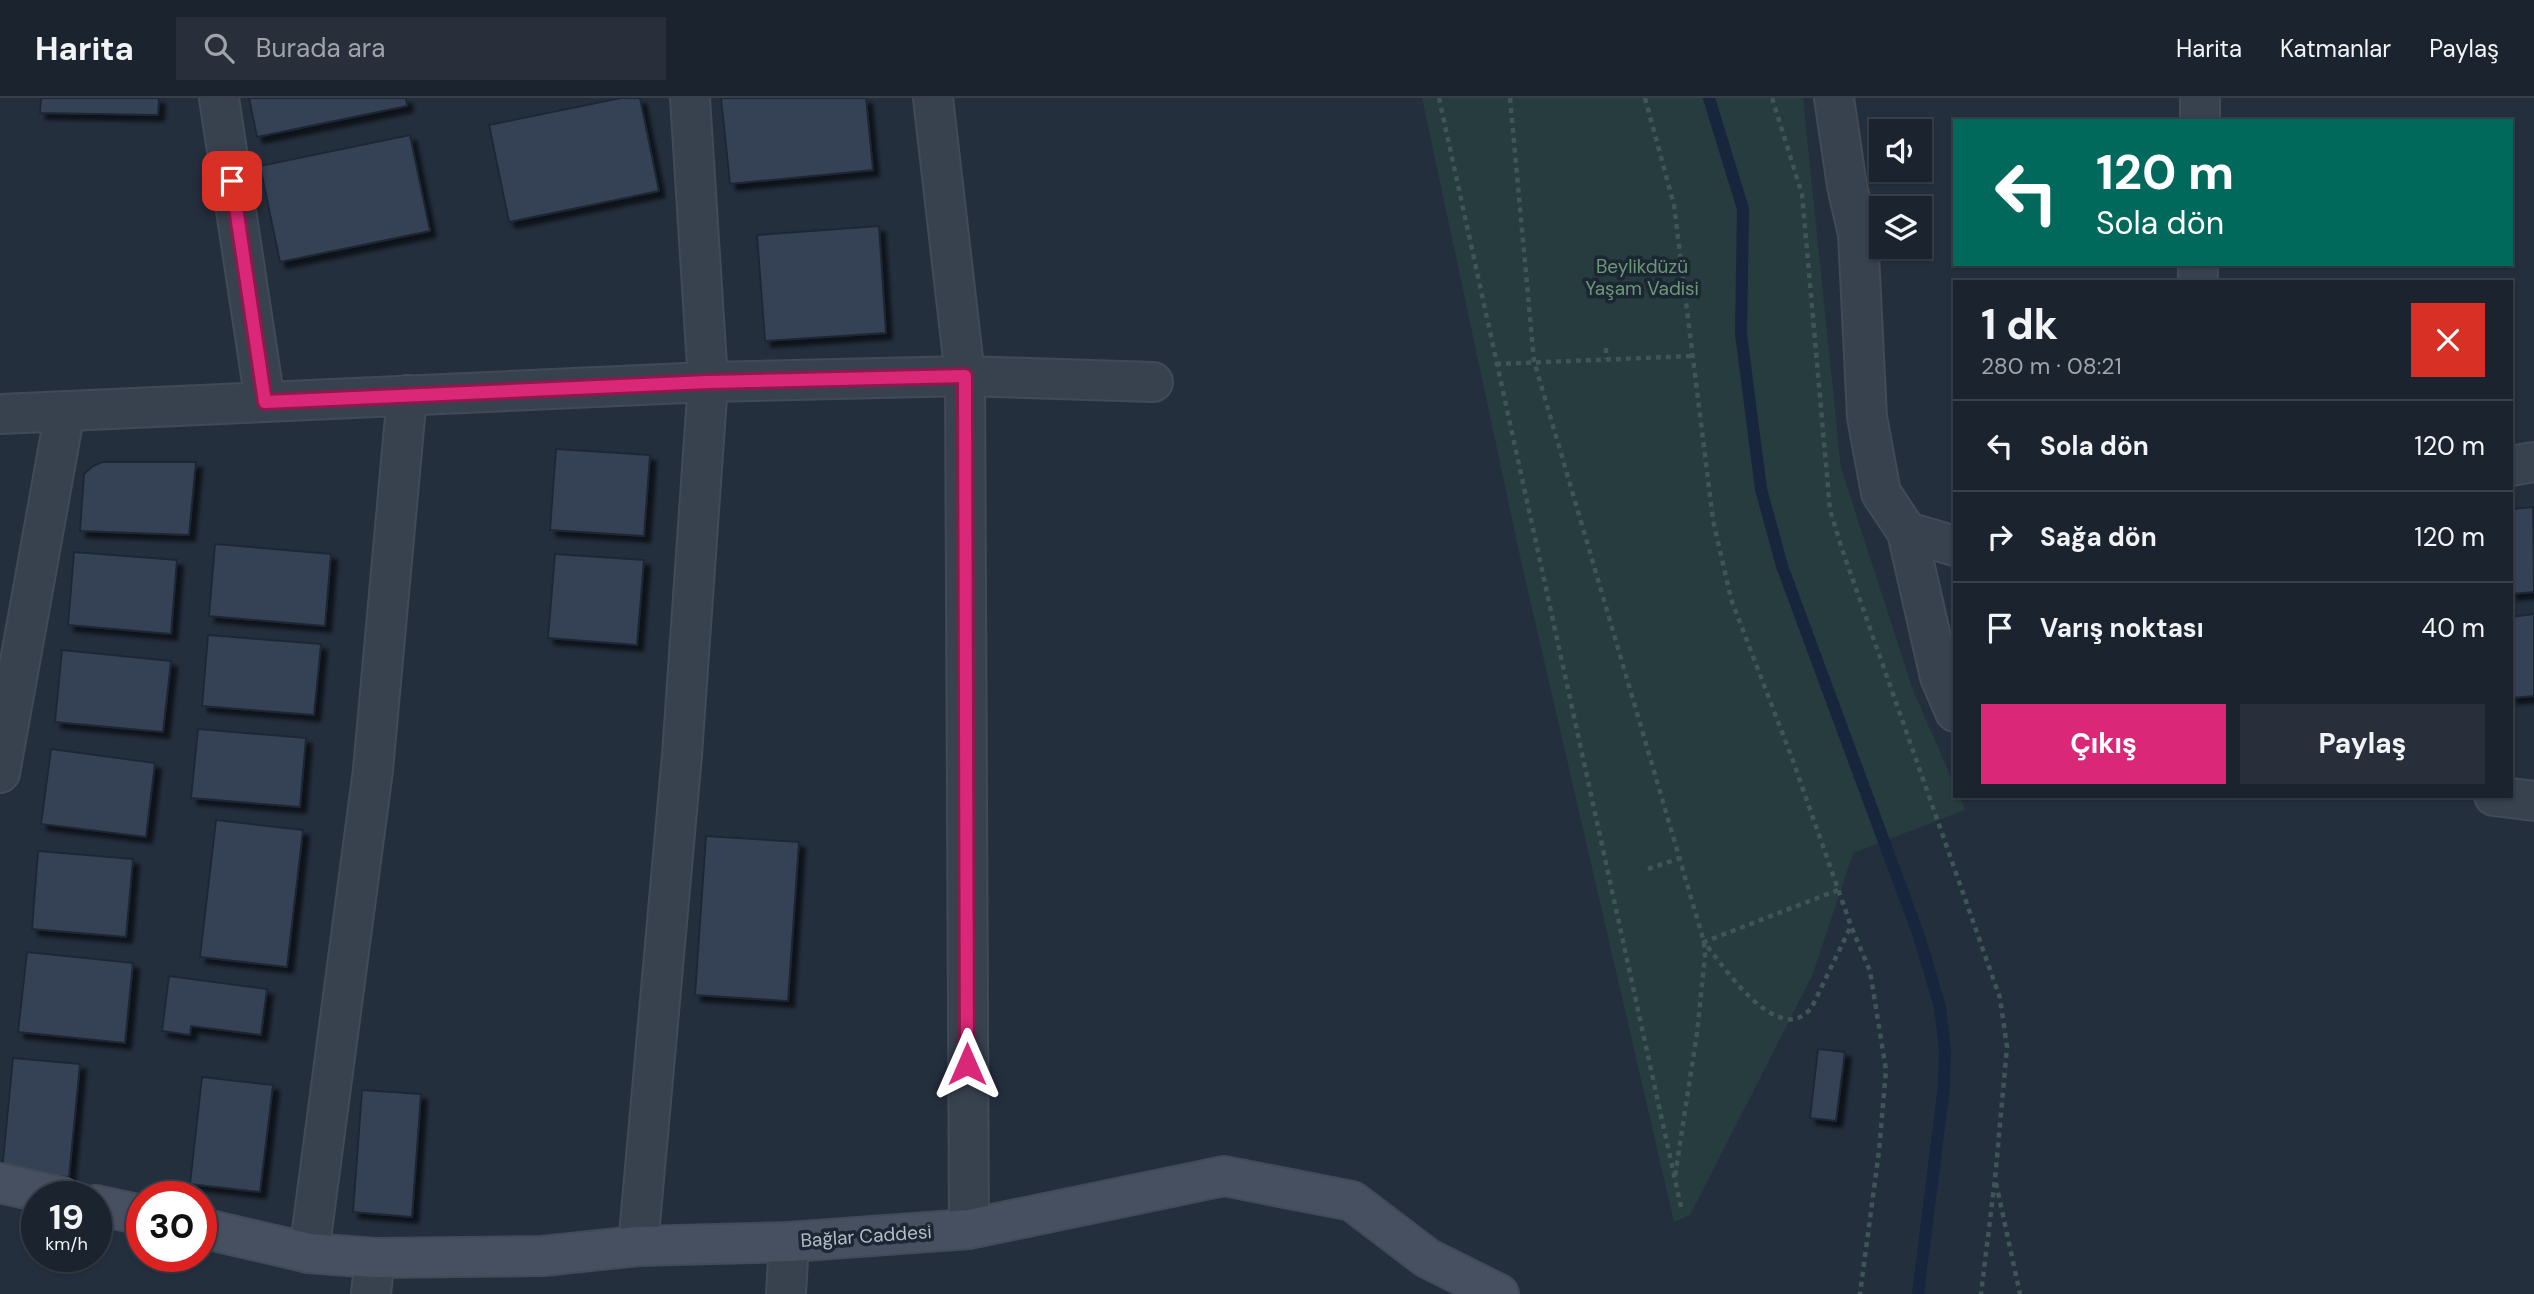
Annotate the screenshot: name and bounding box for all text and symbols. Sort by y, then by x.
search box [176,17,666,80]
text: Harita [35,27,134,70]
icon: search [200,29,238,67]
text: Burada ara [256,31,385,65]
text: Harita [2176,33,2242,64]
text: Katmanlar [2280,33,2391,64]
text: Paylaş [2429,33,2499,64]
map controls [1869,119,1932,259]
button: sound [1869,119,1932,182]
text: 120 m [2096,140,2234,204]
icon: left [1981,147,2072,238]
pin [202,151,262,211]
icon: arrive [213,162,251,200]
button: layers [1869,196,1932,259]
text: Sola dön [2096,202,2224,244]
park label: Beylikdüzü Yaşam Vadisi [1585,254,1699,301]
text: 1 dk [1981,297,2058,352]
button: close [2411,303,2485,377]
text: 280 m · 08:21 [1981,351,2122,381]
icon: left [1981,427,2019,465]
text: Sola dön [2040,429,2149,463]
text: 120 m [2414,429,2485,463]
icon: right [1981,518,2019,556]
text: Sağa dön [2040,520,2157,554]
text: 120 m [2414,520,2485,554]
icon: arrive [1981,609,2019,647]
text: Varış noktası [2040,611,2204,645]
text: 40 m [2421,611,2485,645]
button: Çıkış [1981,704,2226,784]
button: Paylaş [2240,704,2485,784]
position arrow [930,1027,1004,1101]
speed limit sign: 30 [126,1181,217,1272]
text: 19 [49,1194,84,1240]
street label: Bağlar Caddesi [800,1219,932,1253]
text: km/h [45,1232,88,1256]

